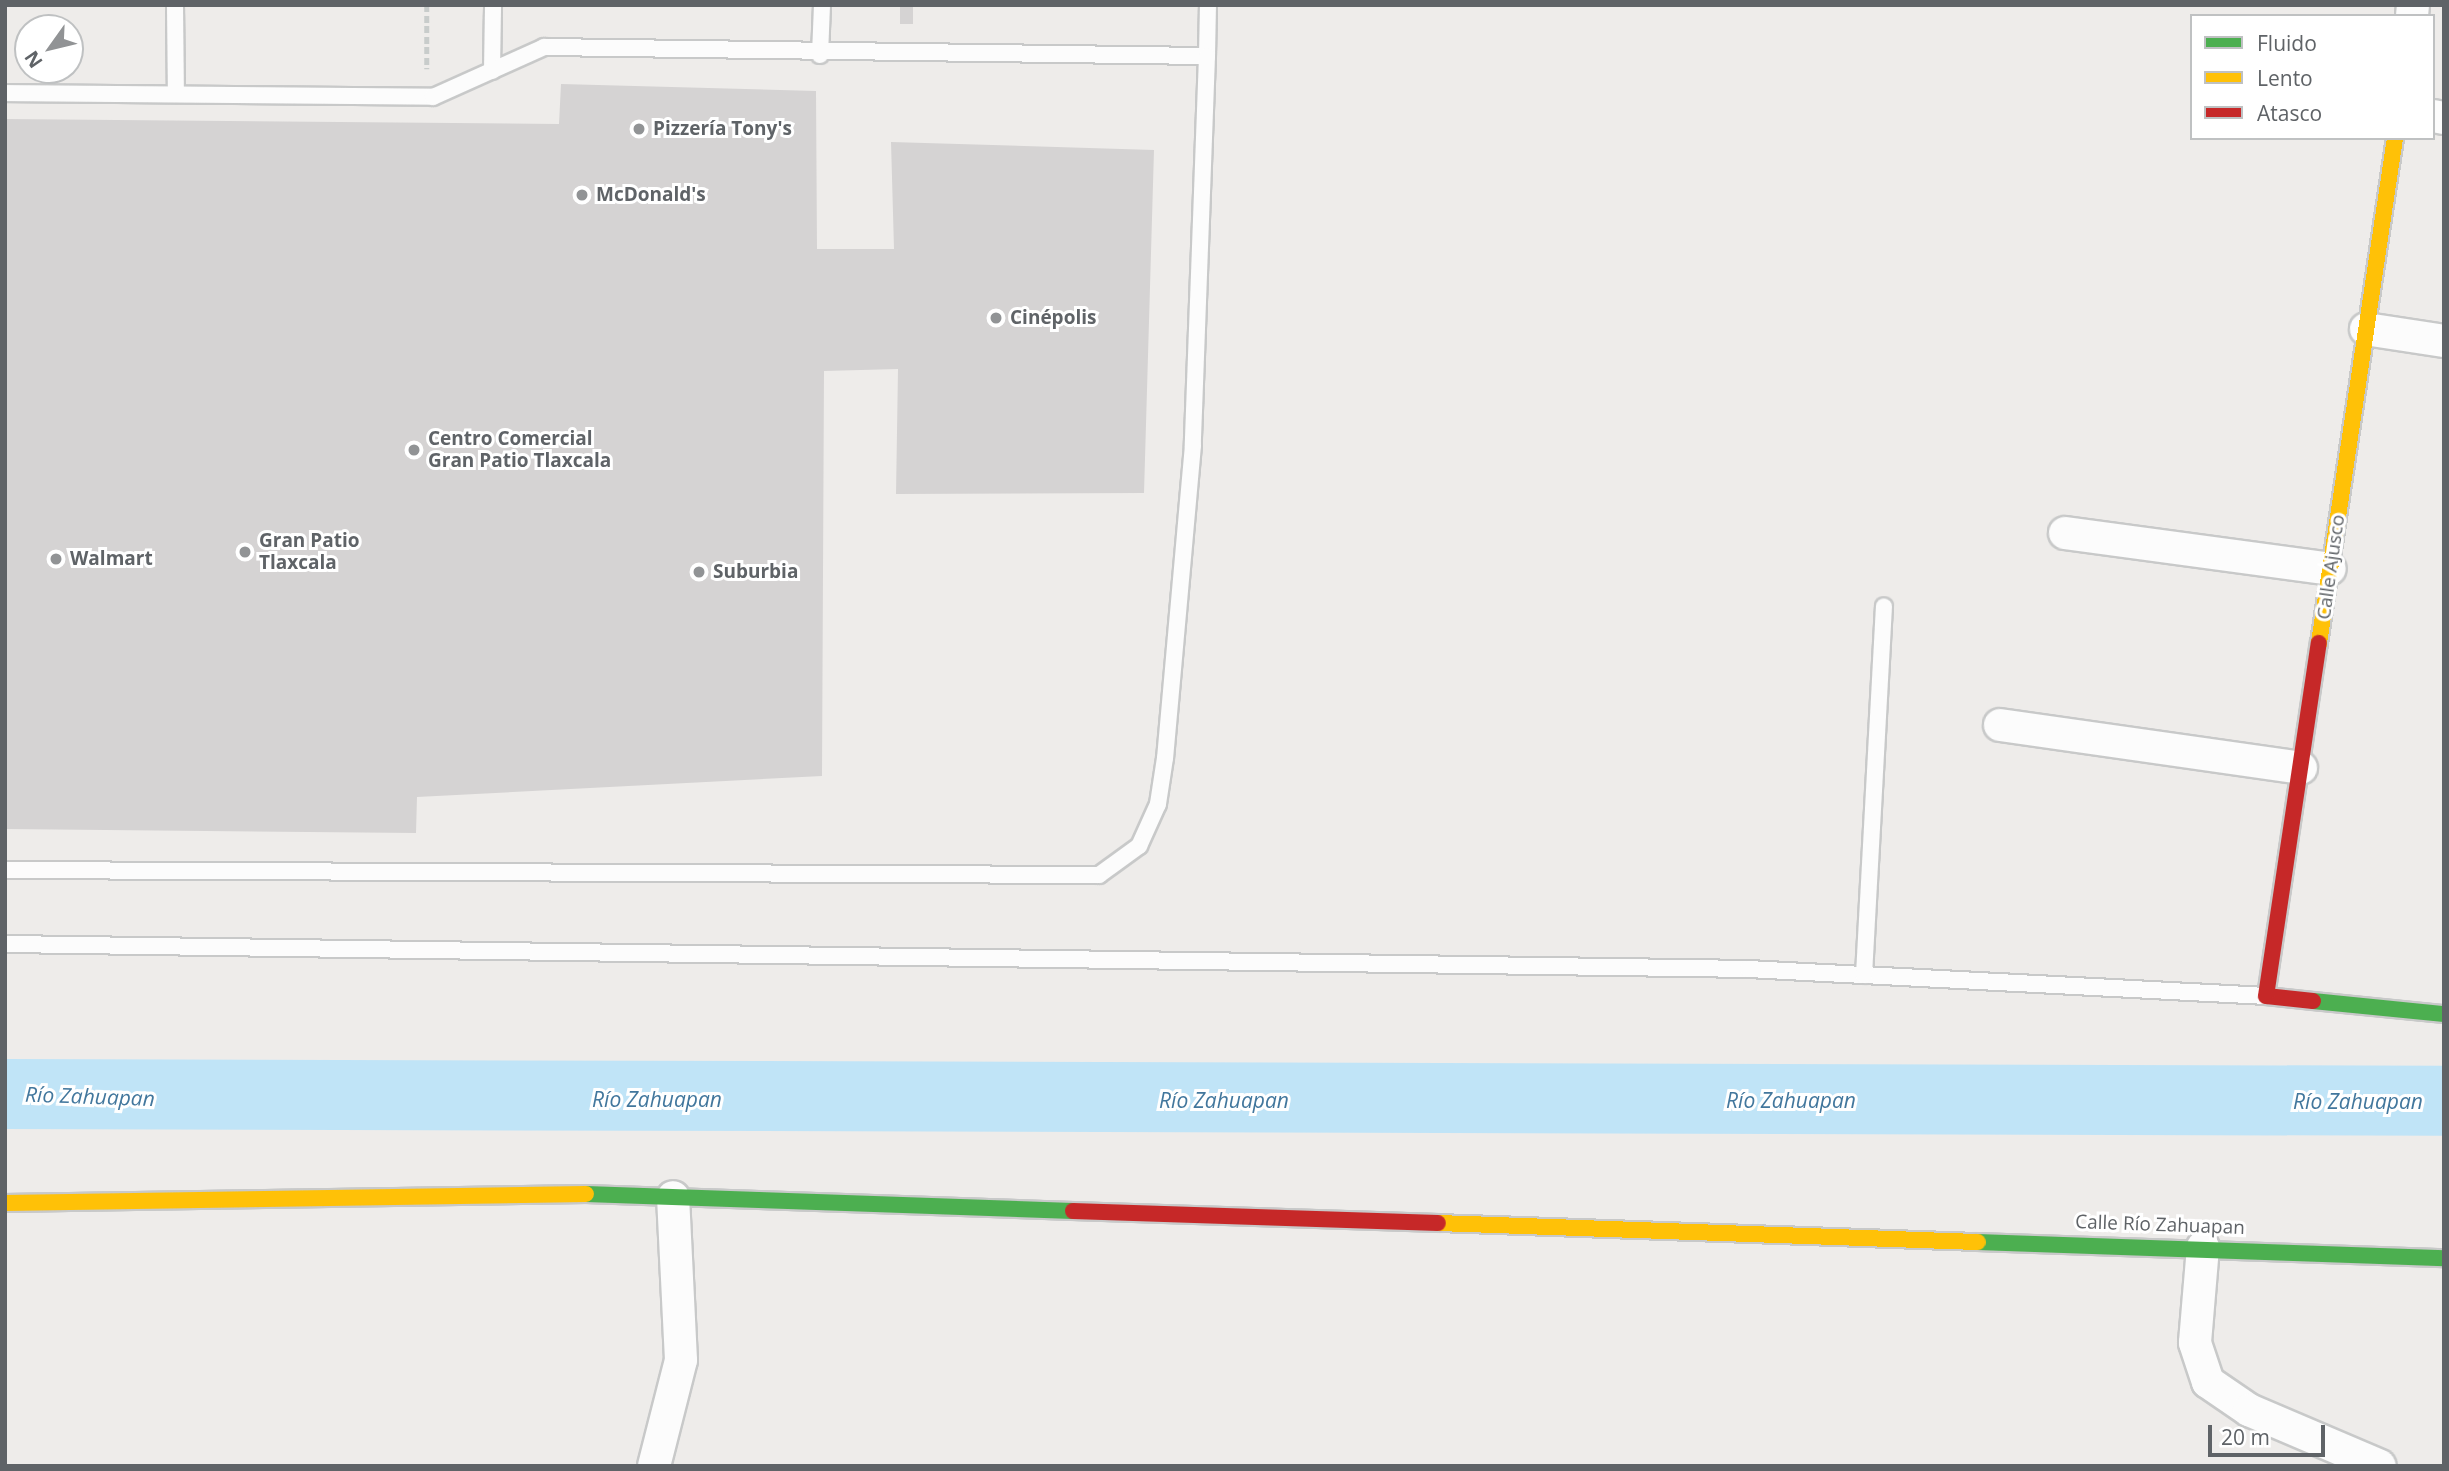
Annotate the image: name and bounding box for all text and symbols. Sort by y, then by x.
north arrow [14,14,84,84]
legend [2190,14,2435,140]
text: Fluido [2257,29,2317,57]
text: N [18,46,48,73]
text: Lento [2257,64,2313,92]
text: Atasco [2257,99,2322,127]
place label: Pizzería Tony's [653,118,792,140]
marker: Pizzería Tony's [631,121,647,137]
place label: McDonald's [596,184,706,206]
marker: McDonald's [574,187,590,203]
place label: Cinépolis [1010,307,1096,329]
marker: Cinépolis [988,310,1004,326]
place label: Centro Comercial Gran Patio Tlaxcala [428,428,611,472]
marker: Centro Comercial Gran Patio Tlaxcala [406,442,422,458]
street label: Calle Ajusco [2312,513,2350,621]
place label: Gran Patio Tlaxcala [259,530,360,574]
marker: Gran Patio Tlaxcala [237,544,253,560]
place label: Walmart [70,548,153,570]
marker: Walmart [48,551,64,567]
place label: Suburbia [713,561,798,583]
marker: Suburbia [691,564,707,580]
water label: Río Zahuapan [25,1081,155,1111]
water label: Río Zahuapan [592,1086,722,1112]
water label: Río Zahuapan [1159,1087,1289,1113]
water label: Río Zahuapan [1726,1087,1856,1113]
water label: Río Zahuapan [2293,1088,2423,1114]
street label: Calle Río Zahuapan [2075,1211,2245,1239]
scale bar [2211,1412,2328,1456]
text: 20 m [2221,1423,2270,1451]

